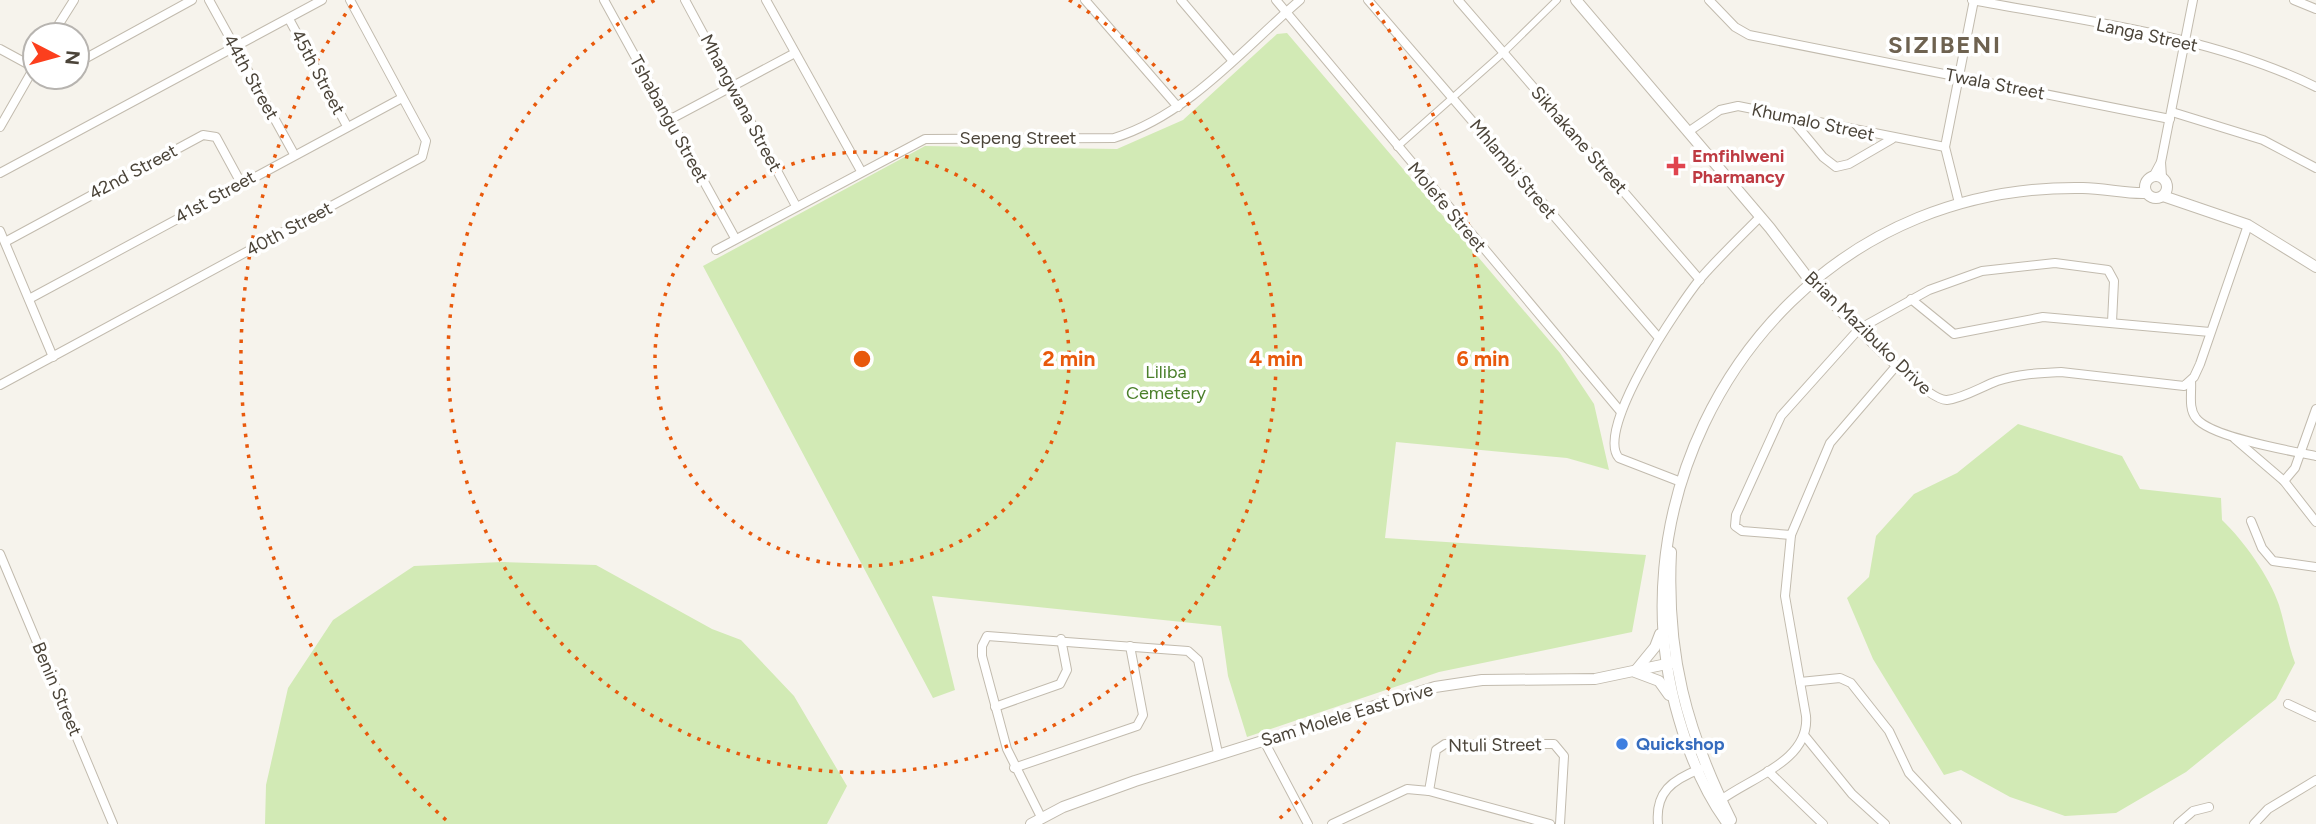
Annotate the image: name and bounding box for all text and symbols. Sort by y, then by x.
street label: Langa Street [2094,14,2200,57]
north arrow [21,21,91,91]
street label: 45th Street [286,26,350,118]
district label: SIZIBENI [1888,30,2002,59]
street label: 44th Street [219,31,284,124]
street label: Mhangwana Street [696,31,787,176]
text: N [60,49,85,66]
street label: Tshabangu Street [625,52,713,187]
street label: Twala Street [1943,64,2047,104]
street label: Sikhakane Street [1526,82,1632,199]
street label: Khumalo Street [1750,98,1877,146]
street label: Mhlambi Street [1465,115,1561,223]
street label: Sepeng Street [960,127,1077,149]
street label: 42nd Street [85,140,181,204]
place label: Emfihlweni Pharmancy [1692,145,1785,188]
marker: Emfihlweni Pharmancy [1666,156,1686,176]
street label: Molefe Street [1403,158,1491,257]
street label: 41st Street [171,166,259,228]
street label: 40th Street [242,197,336,261]
street label: Brian Mazibuko Drive [1800,267,1936,399]
text: 2 min [1043,346,1095,371]
text: 4 min [1249,346,1303,371]
text: 6 min [1457,346,1509,371]
centre of rings [850,347,874,371]
park label: Liliba Cemetery [1126,361,1207,404]
street label: Benin Street [27,639,87,739]
street label: Sam Molele East Drive [1258,678,1436,752]
street label: Ntuli Street [1448,733,1542,757]
place label: Quickshop [1636,733,1725,755]
marker: Quickshop [1614,736,1630,752]

